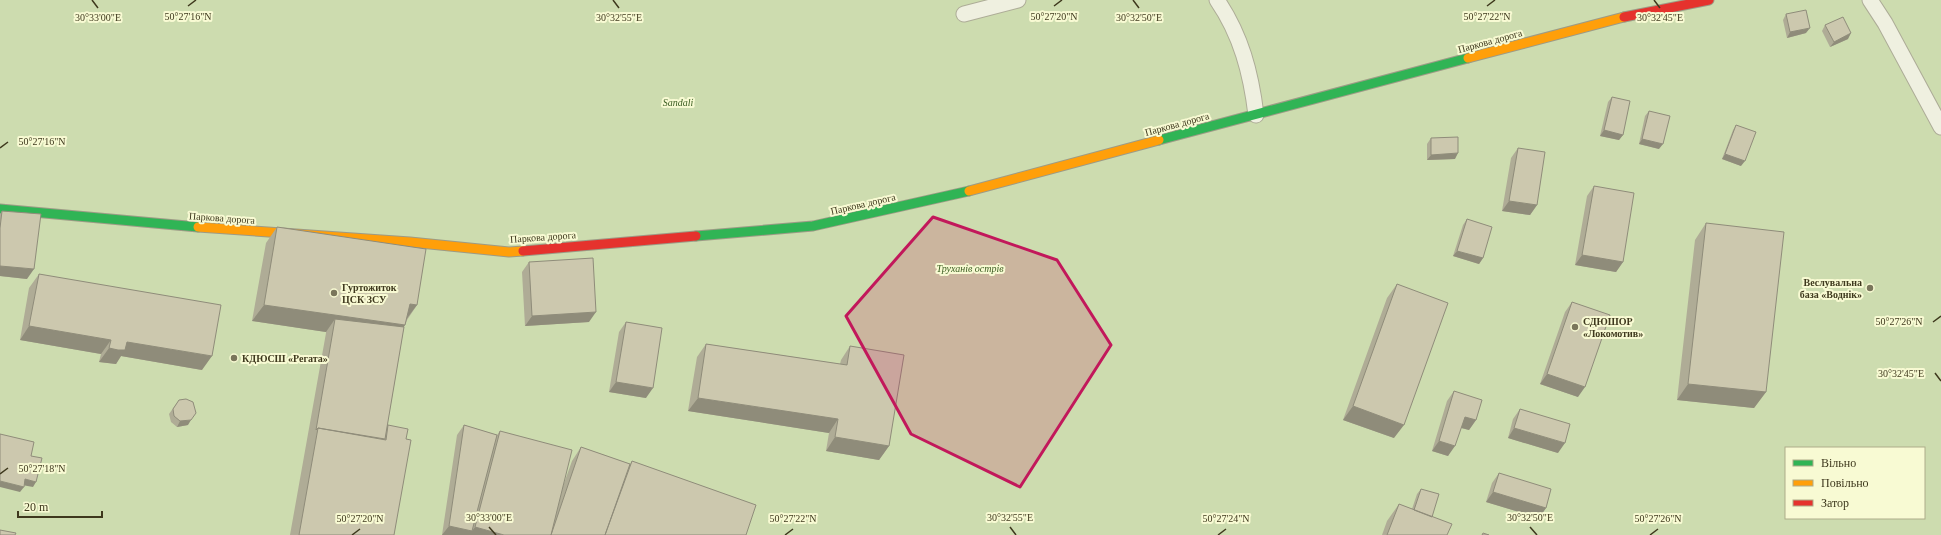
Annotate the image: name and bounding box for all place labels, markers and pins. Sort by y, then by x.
place label: Веслувальна база «Воднік» [1800,277,1862,300]
place label: Гуртожиток ЦСК ЗСУ [342,282,397,305]
marker: Веслувальна база «Воднік» [1865,283,1875,293]
marker: Гуртожиток ЦСК ЗСУ [329,288,339,298]
place label: СДЮШОР «Локомотив» [1583,316,1643,339]
marker: СДЮШОР «Локомотив» [1570,322,1580,332]
marker: КДЮСШ «Регата» [229,353,239,363]
place label: КДЮСШ «Регата» [242,353,328,364]

